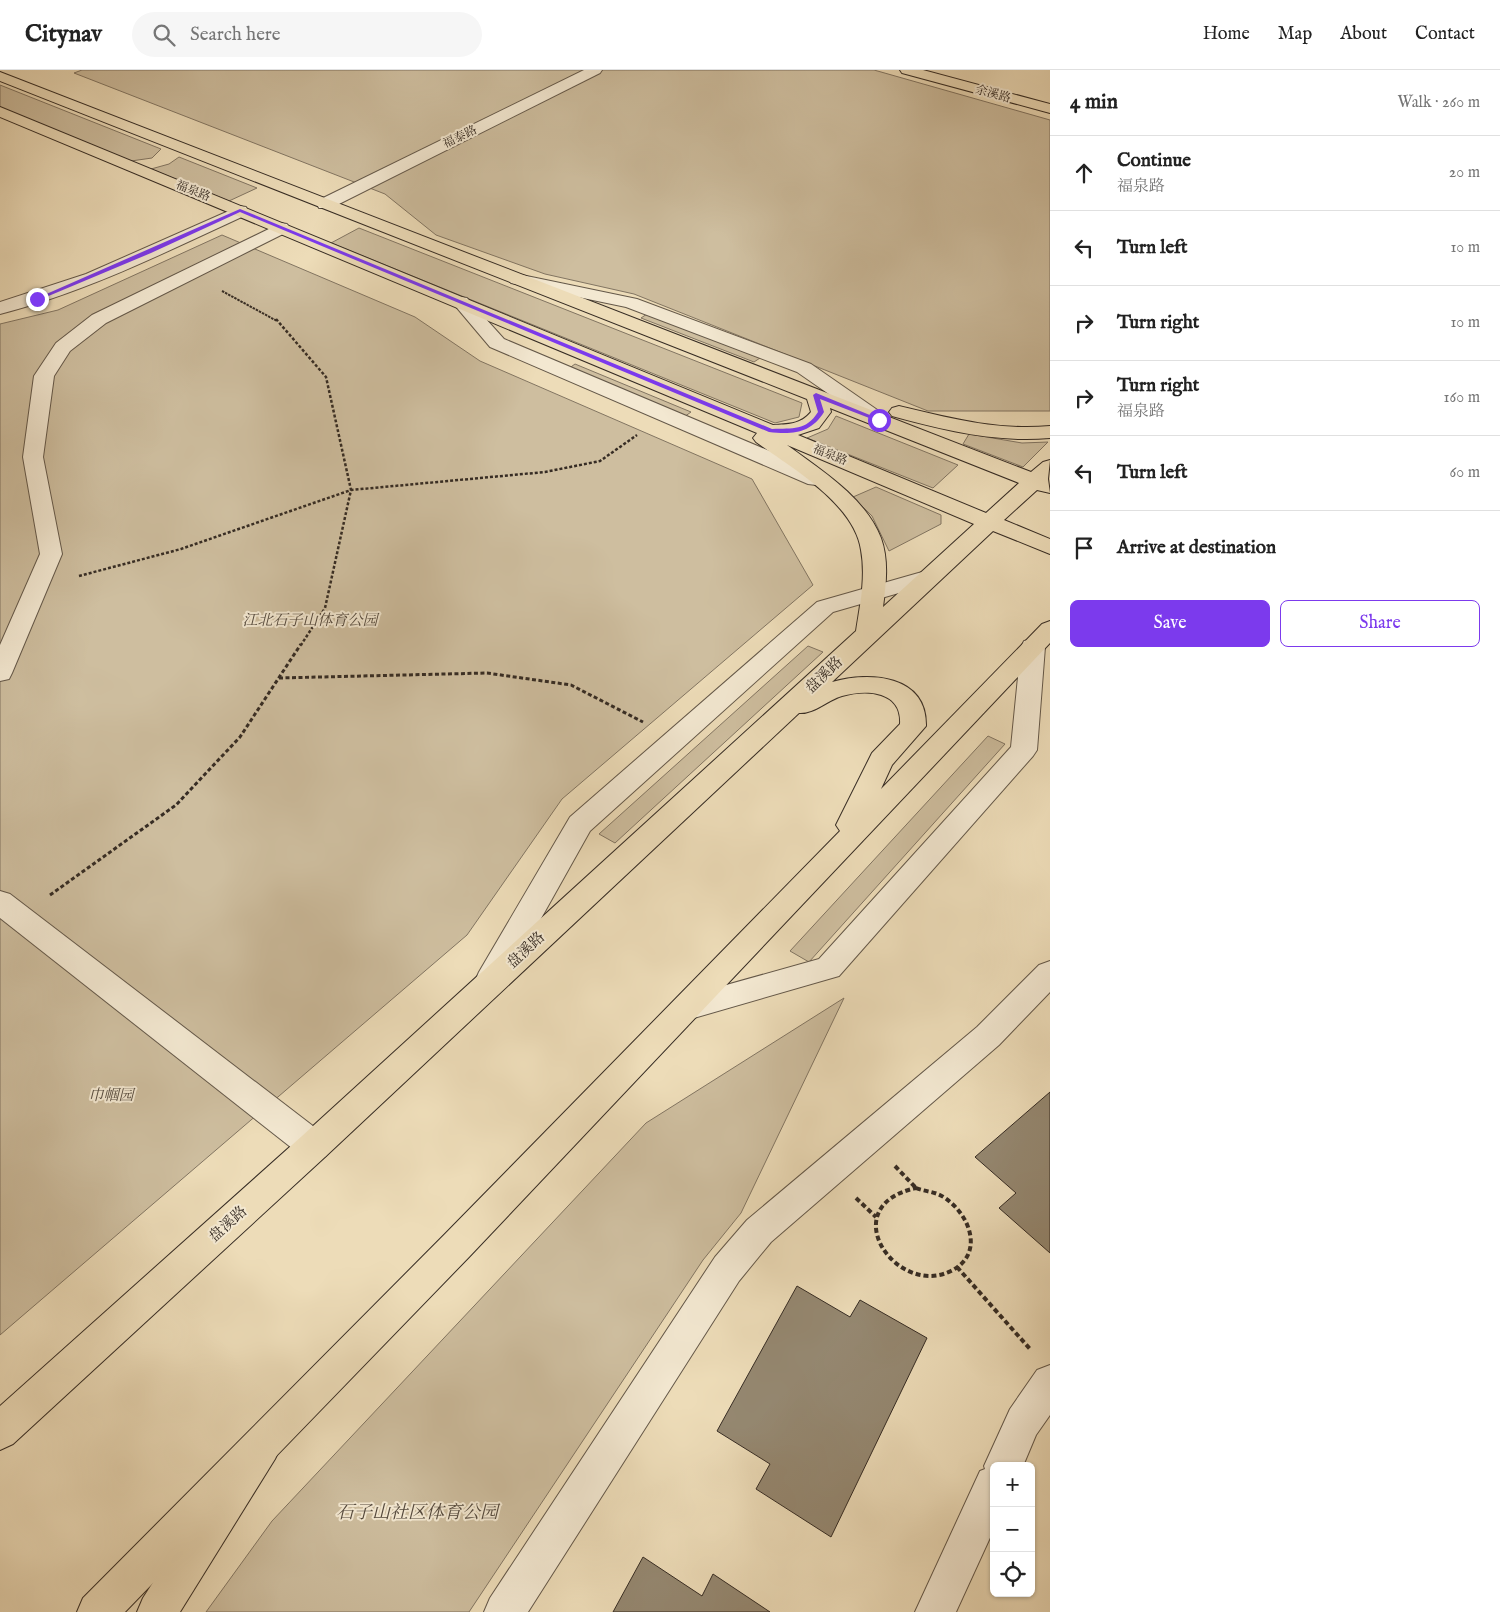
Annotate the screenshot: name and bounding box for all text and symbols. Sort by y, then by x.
search box [132,12,482,57]
text: Citynav [25,19,102,50]
icon: search [150,21,178,49]
text: Search here [190,23,281,47]
text: Home [1203,23,1250,46]
text: Map [1278,23,1312,46]
text: About [1340,23,1387,46]
text: Contact [1415,23,1475,46]
street label: 余溪路 [974,82,1012,106]
text: 4 min [1070,89,1118,116]
text: Walk · 260 m [1397,93,1480,113]
street label: 福泰路 [441,122,479,152]
text: Continue [1117,149,1191,173]
icon: ahead [1070,159,1098,187]
text: 20 m [1449,163,1480,183]
street label: 福泉路 [173,177,213,205]
text: 福泉路 [1117,177,1165,197]
icon: left [1070,234,1098,262]
text: Turn left [1117,236,1188,260]
text: 10 m [1450,238,1480,258]
route end [26,288,49,311]
icon: right [1070,309,1098,337]
text: Turn right [1117,311,1199,335]
text: 10 m [1450,313,1480,333]
text: Turn right [1117,374,1199,398]
icon: right [1070,384,1098,412]
text: 160 m [1444,388,1480,408]
text: 福泉路 [1117,402,1165,422]
route start [868,409,891,432]
street label: 福泉路 [810,441,850,469]
icon: left [1070,459,1098,487]
text: Turn left [1117,461,1188,485]
text: 60 m [1450,463,1480,483]
icon: arrive [1070,534,1098,562]
text: Arrive at destination [1117,536,1276,560]
button: Save [1070,600,1270,647]
button: Share [1280,600,1480,647]
park label: 江北石子山体育公园 [242,611,379,630]
street label: 盘溪路 [801,653,847,697]
street label: 盘溪路 [503,928,549,972]
park label: 巾帼园 [88,1086,135,1105]
street label: 盘溪路 [205,1202,251,1246]
map controls [990,1462,1035,1597]
button: + [990,1462,1035,1507]
park label: 石子山社区体育公园 [336,1502,501,1525]
button: − [990,1507,1035,1552]
button: locate [990,1552,1035,1597]

